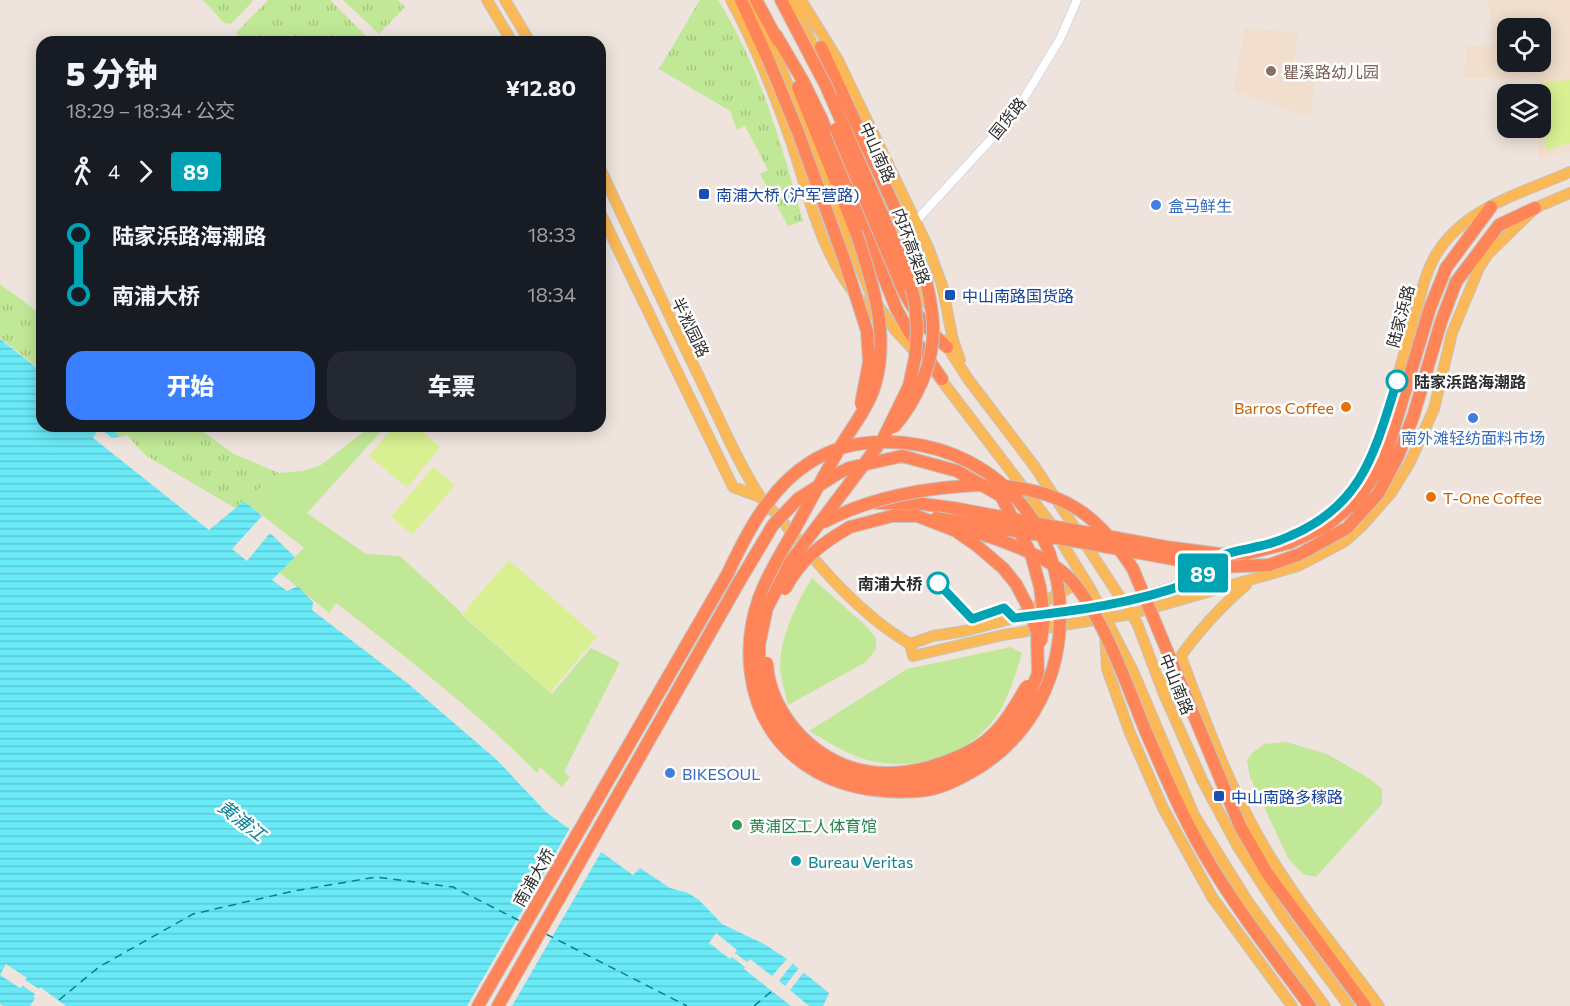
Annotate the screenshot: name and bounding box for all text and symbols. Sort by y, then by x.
map controls [1497,18,1551,138]
button: locate [1497,18,1551,72]
text: 5 分钟 [66,52,158,93]
place label: 瞿溪路幼儿园 [1283,62,1379,81]
marker: 瞿溪路幼儿园 [1264,64,1278,78]
text: ¥12.80 [506,74,576,101]
button: layers [1497,84,1551,138]
street label: 国货路 [985,93,1029,143]
text: 18:29 – 18:34 · 公交 [66,98,235,122]
street label: 中山南路 [856,119,900,185]
icon: walk [66,155,99,188]
icon: forward [129,155,162,188]
text: 4 [108,159,120,183]
text: 89 [183,159,209,184]
place label: 南浦大桥 (沪军营路) [716,185,859,204]
marker: 南浦大桥 (沪军营路) [697,187,711,201]
place label: 盒马鲜生 [1168,196,1232,215]
marker: 盒马鲜生 [1149,198,1163,212]
street label: 内环高架路 [889,205,935,287]
text: 陆家浜路海潮路 [112,222,266,249]
text: 18:33 [528,222,576,246]
text: 南浦大桥 [112,282,200,309]
text: 18:34 [527,282,576,306]
street label: 陆家浜路 [1383,283,1417,349]
place label: 中山南路国货路 [962,286,1074,305]
marker: 中山南路国货路 [943,288,957,302]
street label: 半淞园路 [668,294,714,360]
button: 开始 [66,351,315,420]
button: 车票 [327,351,576,420]
marker: 陆家浜路海潮路 [1386,370,1408,392]
place label: 陆家浜路海潮路 [1414,372,1526,391]
place label: Barros Coffee [1234,398,1334,417]
marker: Barros Coffee [1339,400,1353,414]
marker: 南外滩轻纺面料市场 [1466,411,1480,425]
place label: 南外滩轻纺面料市场 [1401,428,1545,447]
place label: T-One Coffee [1443,488,1542,507]
marker: T-One Coffee [1424,490,1438,504]
line badge: 89 [1176,554,1230,592]
text: 89 [1190,561,1216,586]
marker: 南浦大桥 [927,572,949,594]
place label: 南浦大桥 [858,574,923,593]
street label: 中山南路 [1156,651,1198,717]
place label: BIKESOUL [682,764,760,783]
marker: BIKESOUL [663,766,677,780]
place label: 中山南路多稼路 [1231,787,1343,806]
marker: 中山南路多稼路 [1212,789,1226,803]
water label: 黄浦江 [214,795,272,847]
place label: 黄浦区工人体育馆 [749,816,877,835]
marker: 黄浦区工人体育馆 [730,818,744,832]
street label: 南浦大桥 [509,845,557,909]
place label: Bureau Veritas [808,852,913,871]
marker: Bureau Veritas [789,854,803,868]

